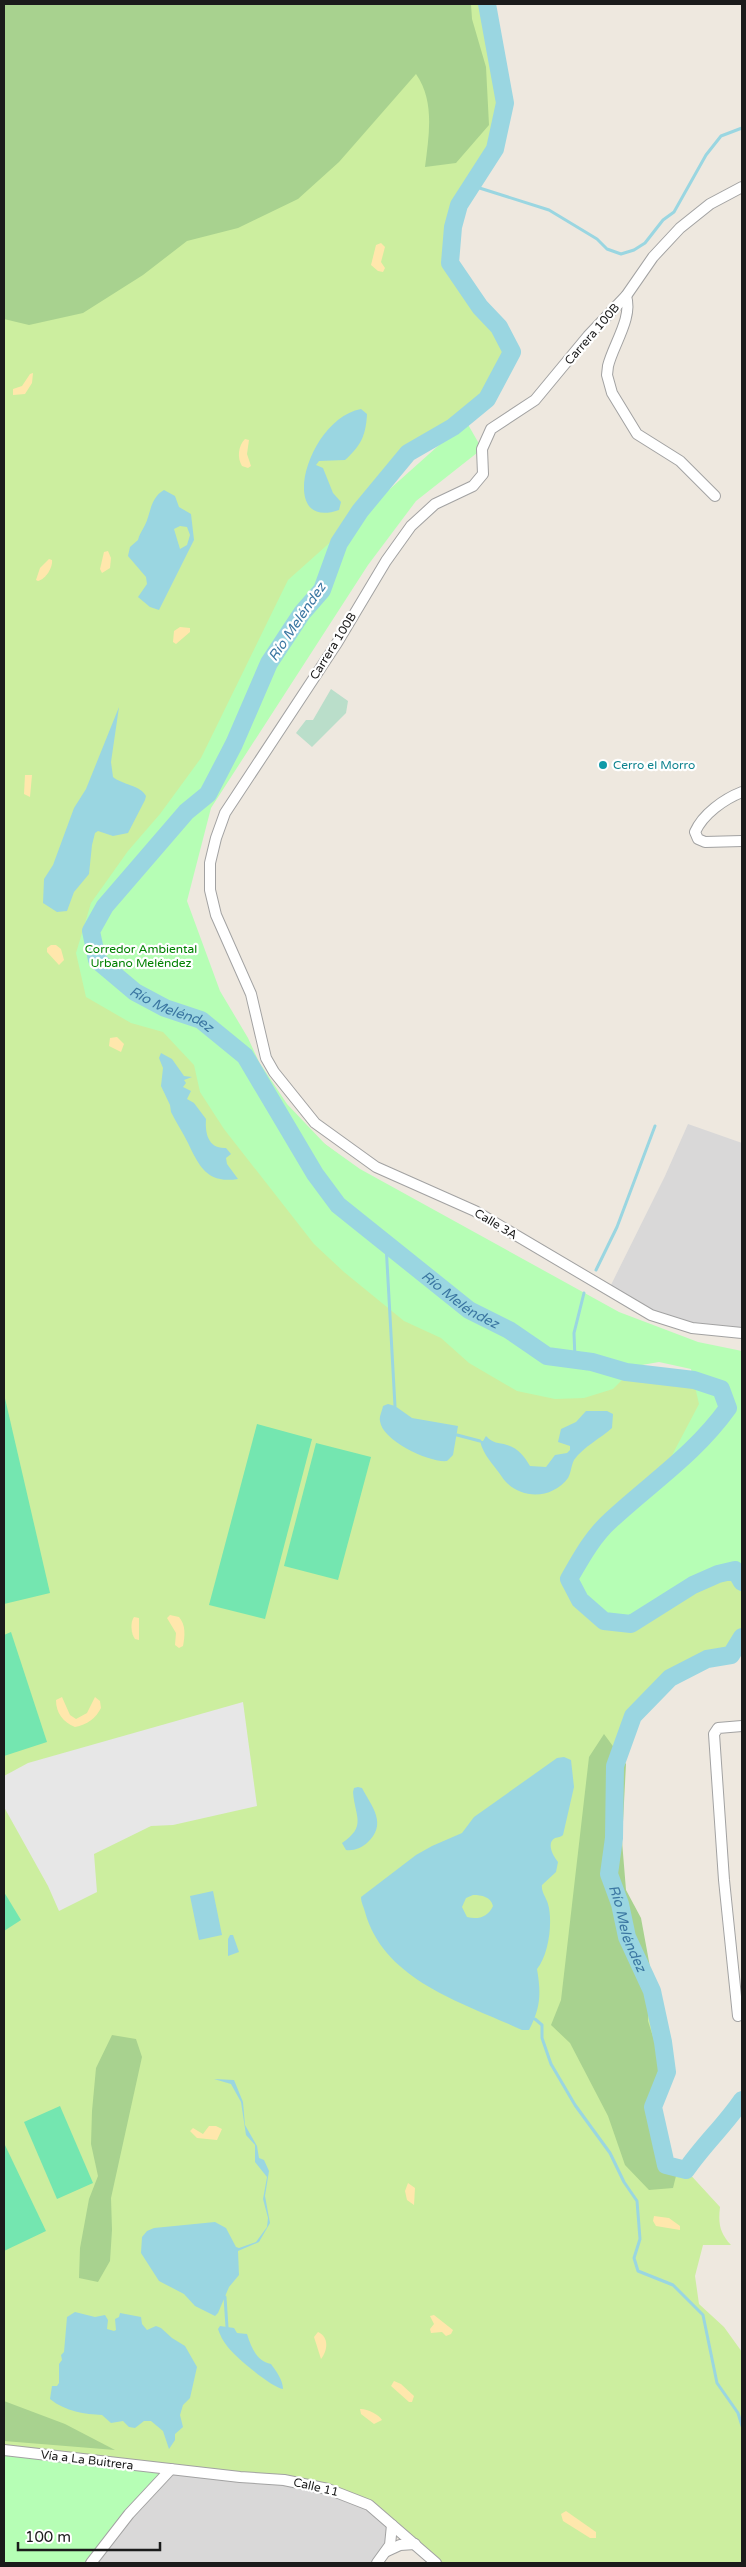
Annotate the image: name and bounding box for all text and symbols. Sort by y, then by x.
street label: Carrera 100B [562,301,622,367]
water label: Río Meléndez [265,578,330,664]
street label: Carrera 100B [307,610,359,682]
place label: Cerro el Morro [613,758,695,772]
marker: Cerro el Morro [597,759,609,771]
park label: Corredor Ambiental Urbano Meléndez [85,942,197,970]
water label: Río Meléndez [127,982,219,1037]
street label: Calle 3A [472,1206,520,1242]
water label: Río Meléndez [418,1267,504,1333]
water label: Río Meléndez [605,1882,651,1976]
street label: Vía a La Buitrera [40,2447,134,2473]
street label: Calle 11 [292,2475,340,2499]
scale bar [18,2520,160,2552]
text: 100 m [25,2528,71,2546]

